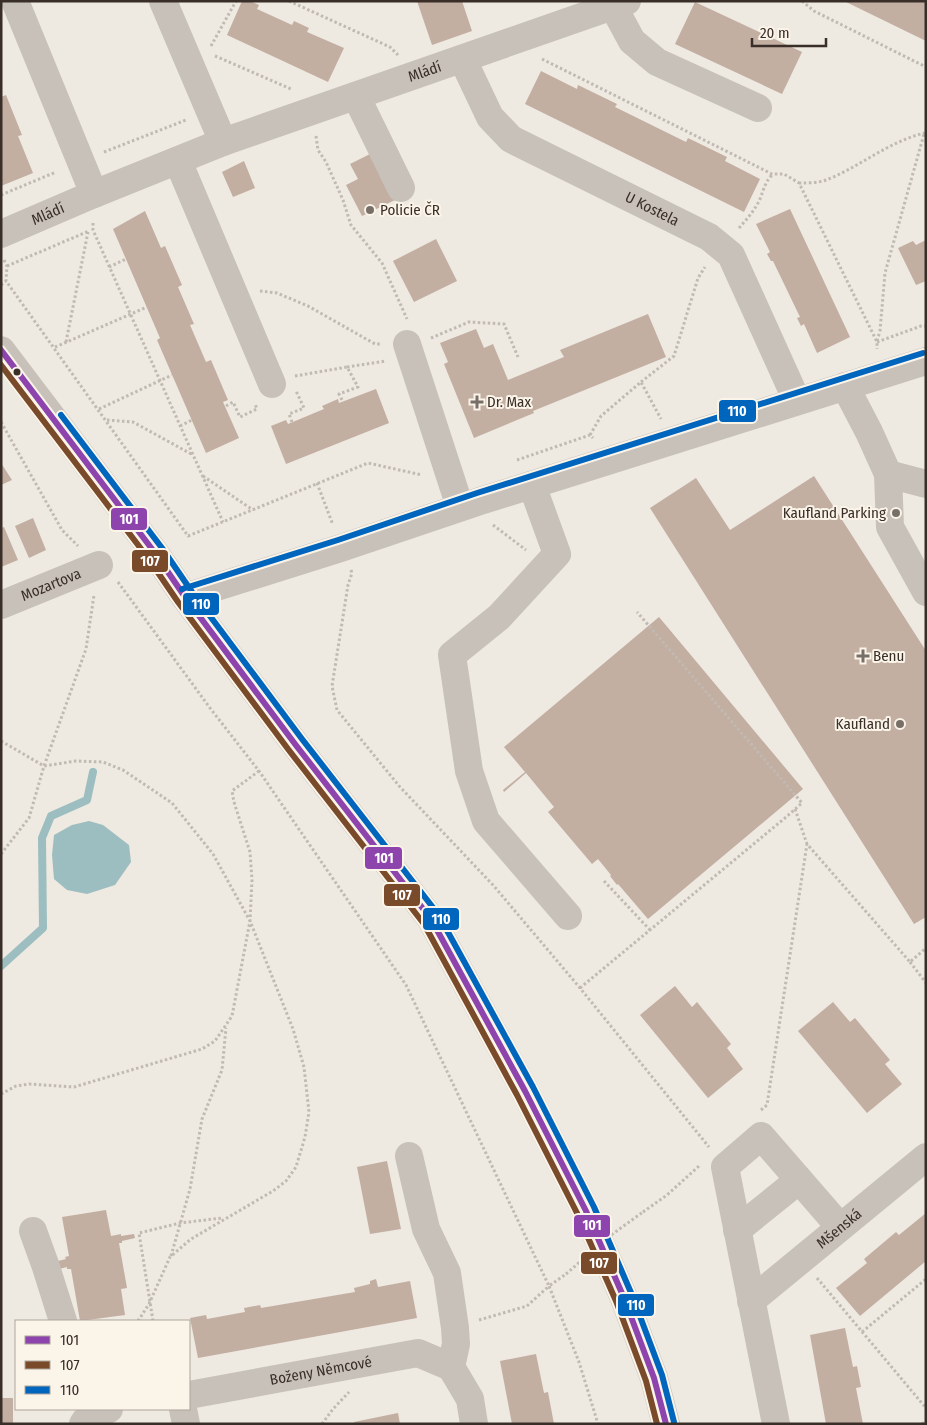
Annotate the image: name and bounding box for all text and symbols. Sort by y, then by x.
scale bar [752,15,826,47]
text: 20 m [760,24,790,42]
street label: Mládí [406,57,444,86]
street label: U Kostela [622,188,682,230]
street label: Mládí [29,199,67,229]
place label: Policie ČR [380,201,440,219]
marker: Policie ČR [364,204,376,216]
unlabelled marker [12,367,22,377]
place label: Dr. Max [487,393,531,411]
marker: Dr. Max [471,396,483,408]
line badge: 110 [718,399,757,423]
text: 110 [727,403,747,420]
place label: Kaufland Parking [783,504,886,522]
line badge: 101 [110,507,148,531]
marker: Kaufland Parking [890,507,902,519]
text: 101 [119,511,139,528]
line badge: 107 [131,549,169,573]
text: 107 [140,553,160,570]
street label: Mozartova [18,564,84,605]
line badge: 110 [182,592,220,616]
text: 110 [191,596,211,613]
place label: Benu [873,647,904,665]
marker: Benu [857,650,869,662]
place label: Kaufland [836,715,890,733]
marker: Kaufland [894,718,906,730]
line badge: 101 [364,846,403,870]
text: 101 [374,850,394,867]
line badge: 107 [383,883,421,907]
text: 107 [392,887,412,904]
line badge: 110 [422,907,460,931]
text: 110 [431,911,451,928]
street label: Mšenská [813,1205,865,1252]
line badge: 101 [573,1214,611,1238]
text: 101 [582,1217,602,1234]
line badge: 107 [580,1251,618,1275]
text: 107 [589,1255,609,1272]
line badge: 110 [617,1293,655,1317]
text: 110 [626,1297,646,1314]
legend [15,1320,190,1410]
text: 101 [60,1331,79,1349]
street label: Boženy Němcové [268,1353,373,1389]
text: 107 [60,1356,79,1374]
text: 110 [60,1381,79,1399]

